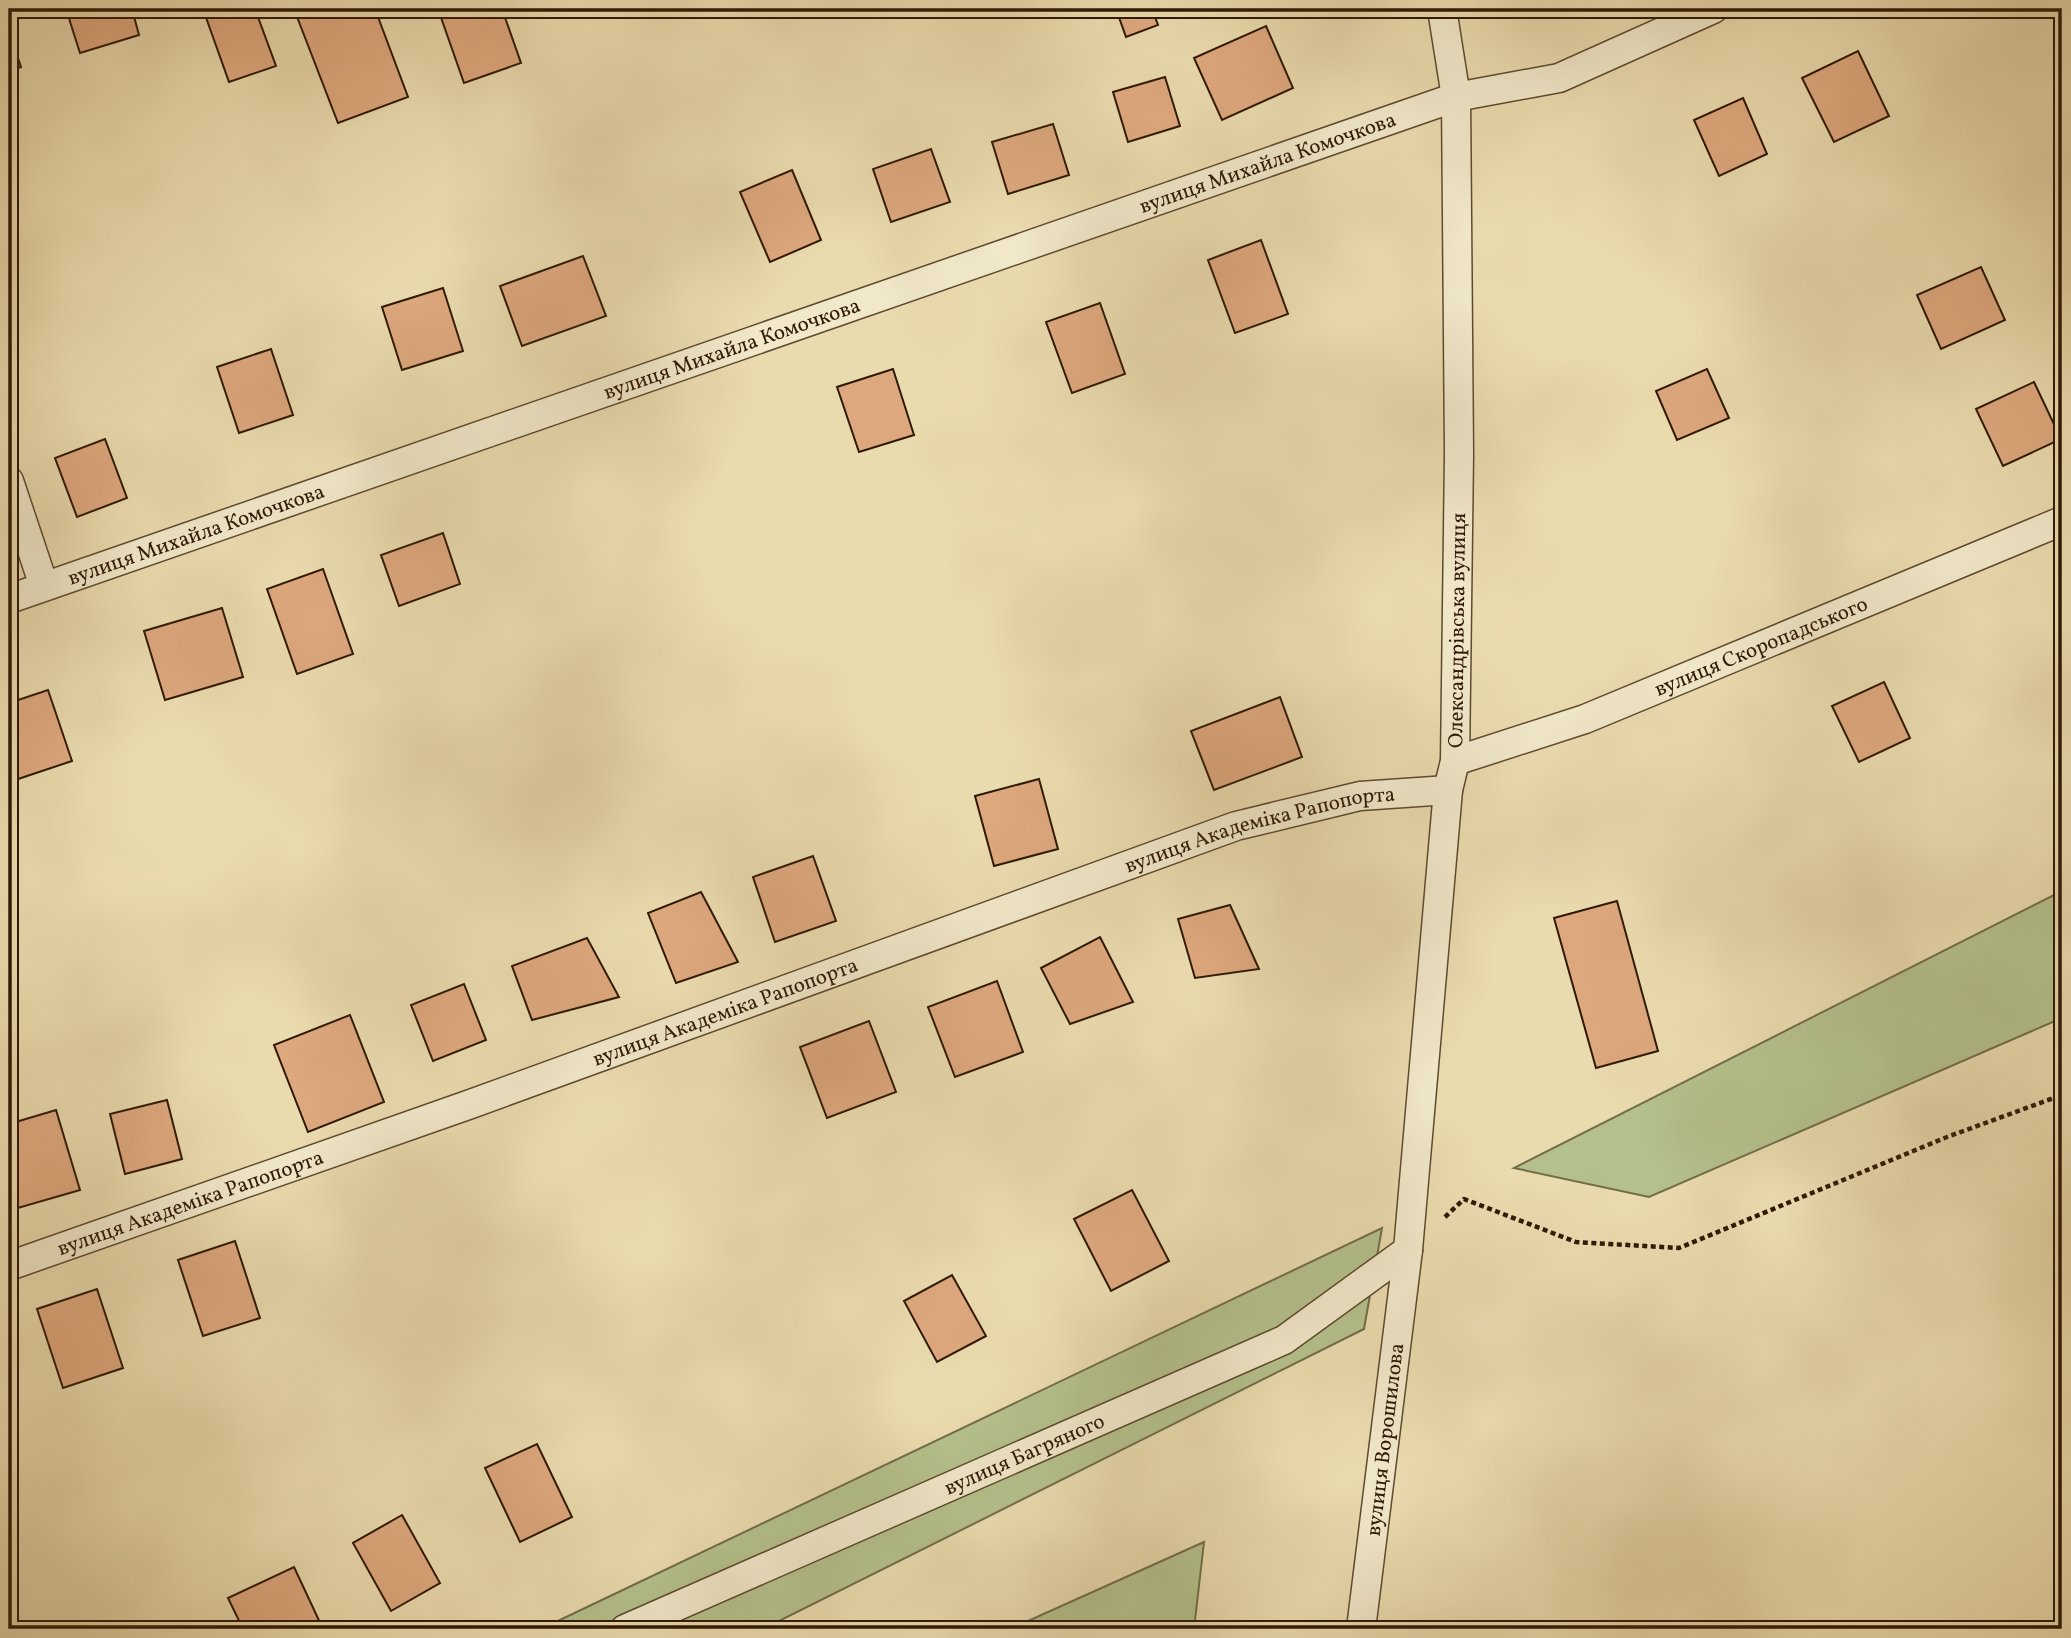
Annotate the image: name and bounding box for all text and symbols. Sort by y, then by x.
street label: вулиця Михайла Комочкова [1136,106,1400,222]
street label: вулиця Михайла Комочкова [600,292,865,408]
street label: вулиця Михайла Комочкова [64,478,329,593]
street label: Олександрівська вулиця [1442,513,1474,748]
street label: вулиця Скоропадського [1650,590,1872,705]
street label: вулиця Академіка Рапопорта [1121,781,1396,881]
street label: вулиця Академіка Рапопорта [589,952,862,1074]
street label: вулиця Академіка Рапопорта [54,1144,328,1264]
street label: вулиця Ворошилова [1360,1341,1412,1538]
street label: вулиця Багряного [940,1407,1110,1503]

